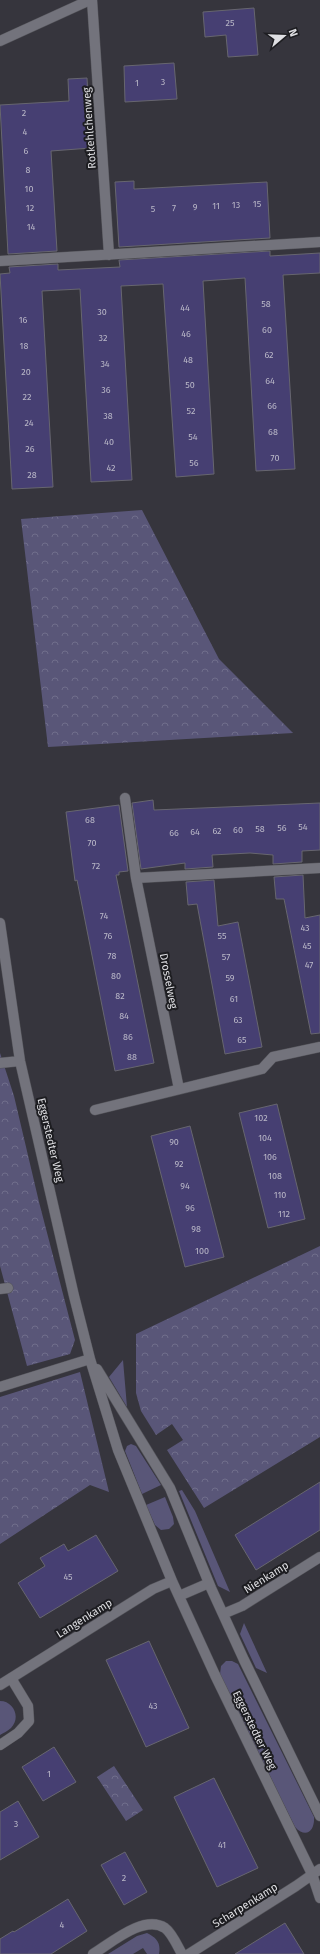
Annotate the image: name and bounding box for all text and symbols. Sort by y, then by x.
north arrow [264,16,304,56]
house number: 25 [226,18,235,28]
text: N [286,27,300,38]
house number: 3 [161,77,165,87]
house number: 1 [135,78,139,88]
street label: Rotkehlchenweg [80,86,99,169]
house number: 2 [22,108,26,118]
house number: 4 [23,127,28,137]
house number: 6 [24,146,29,156]
house number: 8 [26,165,31,175]
house number: 10 [25,184,33,194]
house number: 15 [253,199,262,209]
house number: 13 [232,200,240,210]
house number: 11 [212,201,220,211]
house number: 9 [193,202,198,212]
house number: 12 [26,203,34,213]
house number: 7 [172,203,176,213]
house number: 5 [151,204,156,214]
house number: 14 [27,222,36,232]
house number: 58 [261,299,271,309]
house number: 44 [180,303,190,313]
house number: 30 [97,307,107,317]
house number: 16 [19,315,28,325]
house number: 60 [262,325,272,335]
house number: 46 [181,329,191,339]
house number: 32 [99,333,107,343]
house number: 18 [20,341,28,351]
house number: 62 [264,350,274,360]
house number: 48 [183,355,193,365]
house number: 34 [100,359,110,369]
house number: 20 [21,367,31,377]
house number: 64 [265,376,275,386]
house number: 50 [185,380,195,390]
house number: 36 [101,385,111,395]
house number: 22 [23,392,31,402]
house number: 66 [267,401,277,411]
house number: 52 [187,406,195,416]
house number: 38 [103,411,113,421]
house number: 24 [24,418,34,428]
house number: 68 [268,427,278,437]
house number: 54 [188,432,198,442]
house number: 40 [104,437,114,447]
house number: 26 [25,444,35,454]
house number: 70 [271,453,279,463]
house number: 56 [189,458,199,468]
house number: 42 [106,463,116,473]
house number: 28 [27,470,37,480]
house number: 68 [85,815,95,825]
house number: 54 [298,822,308,832]
house number: 56 [277,823,287,833]
house number: 58 [255,824,265,834]
house number: 60 [233,825,243,835]
house number: 62 [212,826,222,836]
house number: 64 [190,827,200,837]
house number: 66 [169,828,179,838]
house number: 70 [88,838,96,848]
house number: 72 [92,861,100,871]
house number: 74 [100,911,108,921]
house number: 43 [300,923,310,933]
house number: 76 [104,931,112,941]
house number: 55 [218,931,227,941]
house number: 45 [302,941,312,951]
house number: 78 [108,951,116,961]
street label: Drosselweg [157,952,180,1010]
house number: 57 [222,952,230,962]
house number: 47 [305,960,313,970]
house number: 80 [111,971,121,981]
house number: 59 [225,973,235,983]
house number: 82 [115,991,125,1001]
house number: 61 [230,994,238,1004]
house number: 84 [119,1011,129,1021]
house number: 63 [233,1015,243,1025]
house number: 86 [123,1032,133,1042]
house number: 65 [237,1035,247,1045]
house number: 88 [127,1052,137,1062]
street label: Eggerstedter Weg [34,1097,67,1184]
house number: 102 [254,1113,268,1123]
house number: 104 [258,1133,272,1143]
house number: 90 [169,1137,179,1147]
house number: 106 [263,1152,277,1162]
house number: 92 [175,1159,183,1169]
house number: 108 [268,1171,282,1181]
house number: 94 [180,1181,190,1191]
house number: 110 [274,1190,286,1200]
house number: 96 [185,1203,195,1213]
house number: 112 [278,1209,290,1219]
house number: 98 [191,1224,201,1234]
house number: 100 [195,1246,209,1256]
street label: Nienkamp [241,1559,291,1596]
house number: 45 [63,1572,73,1582]
street label: Langenkamp [54,1596,115,1641]
street label: Eggerstedter Weg [230,1689,279,1772]
house number: 43 [148,1701,158,1711]
house number: 1 [47,1769,51,1779]
house number: 3 [14,1819,18,1829]
house number: 41 [218,1840,226,1850]
house number: 2 [122,1873,126,1883]
street label: Scharpenkamp [210,1880,280,1931]
house number: 4 [60,1920,65,1930]

